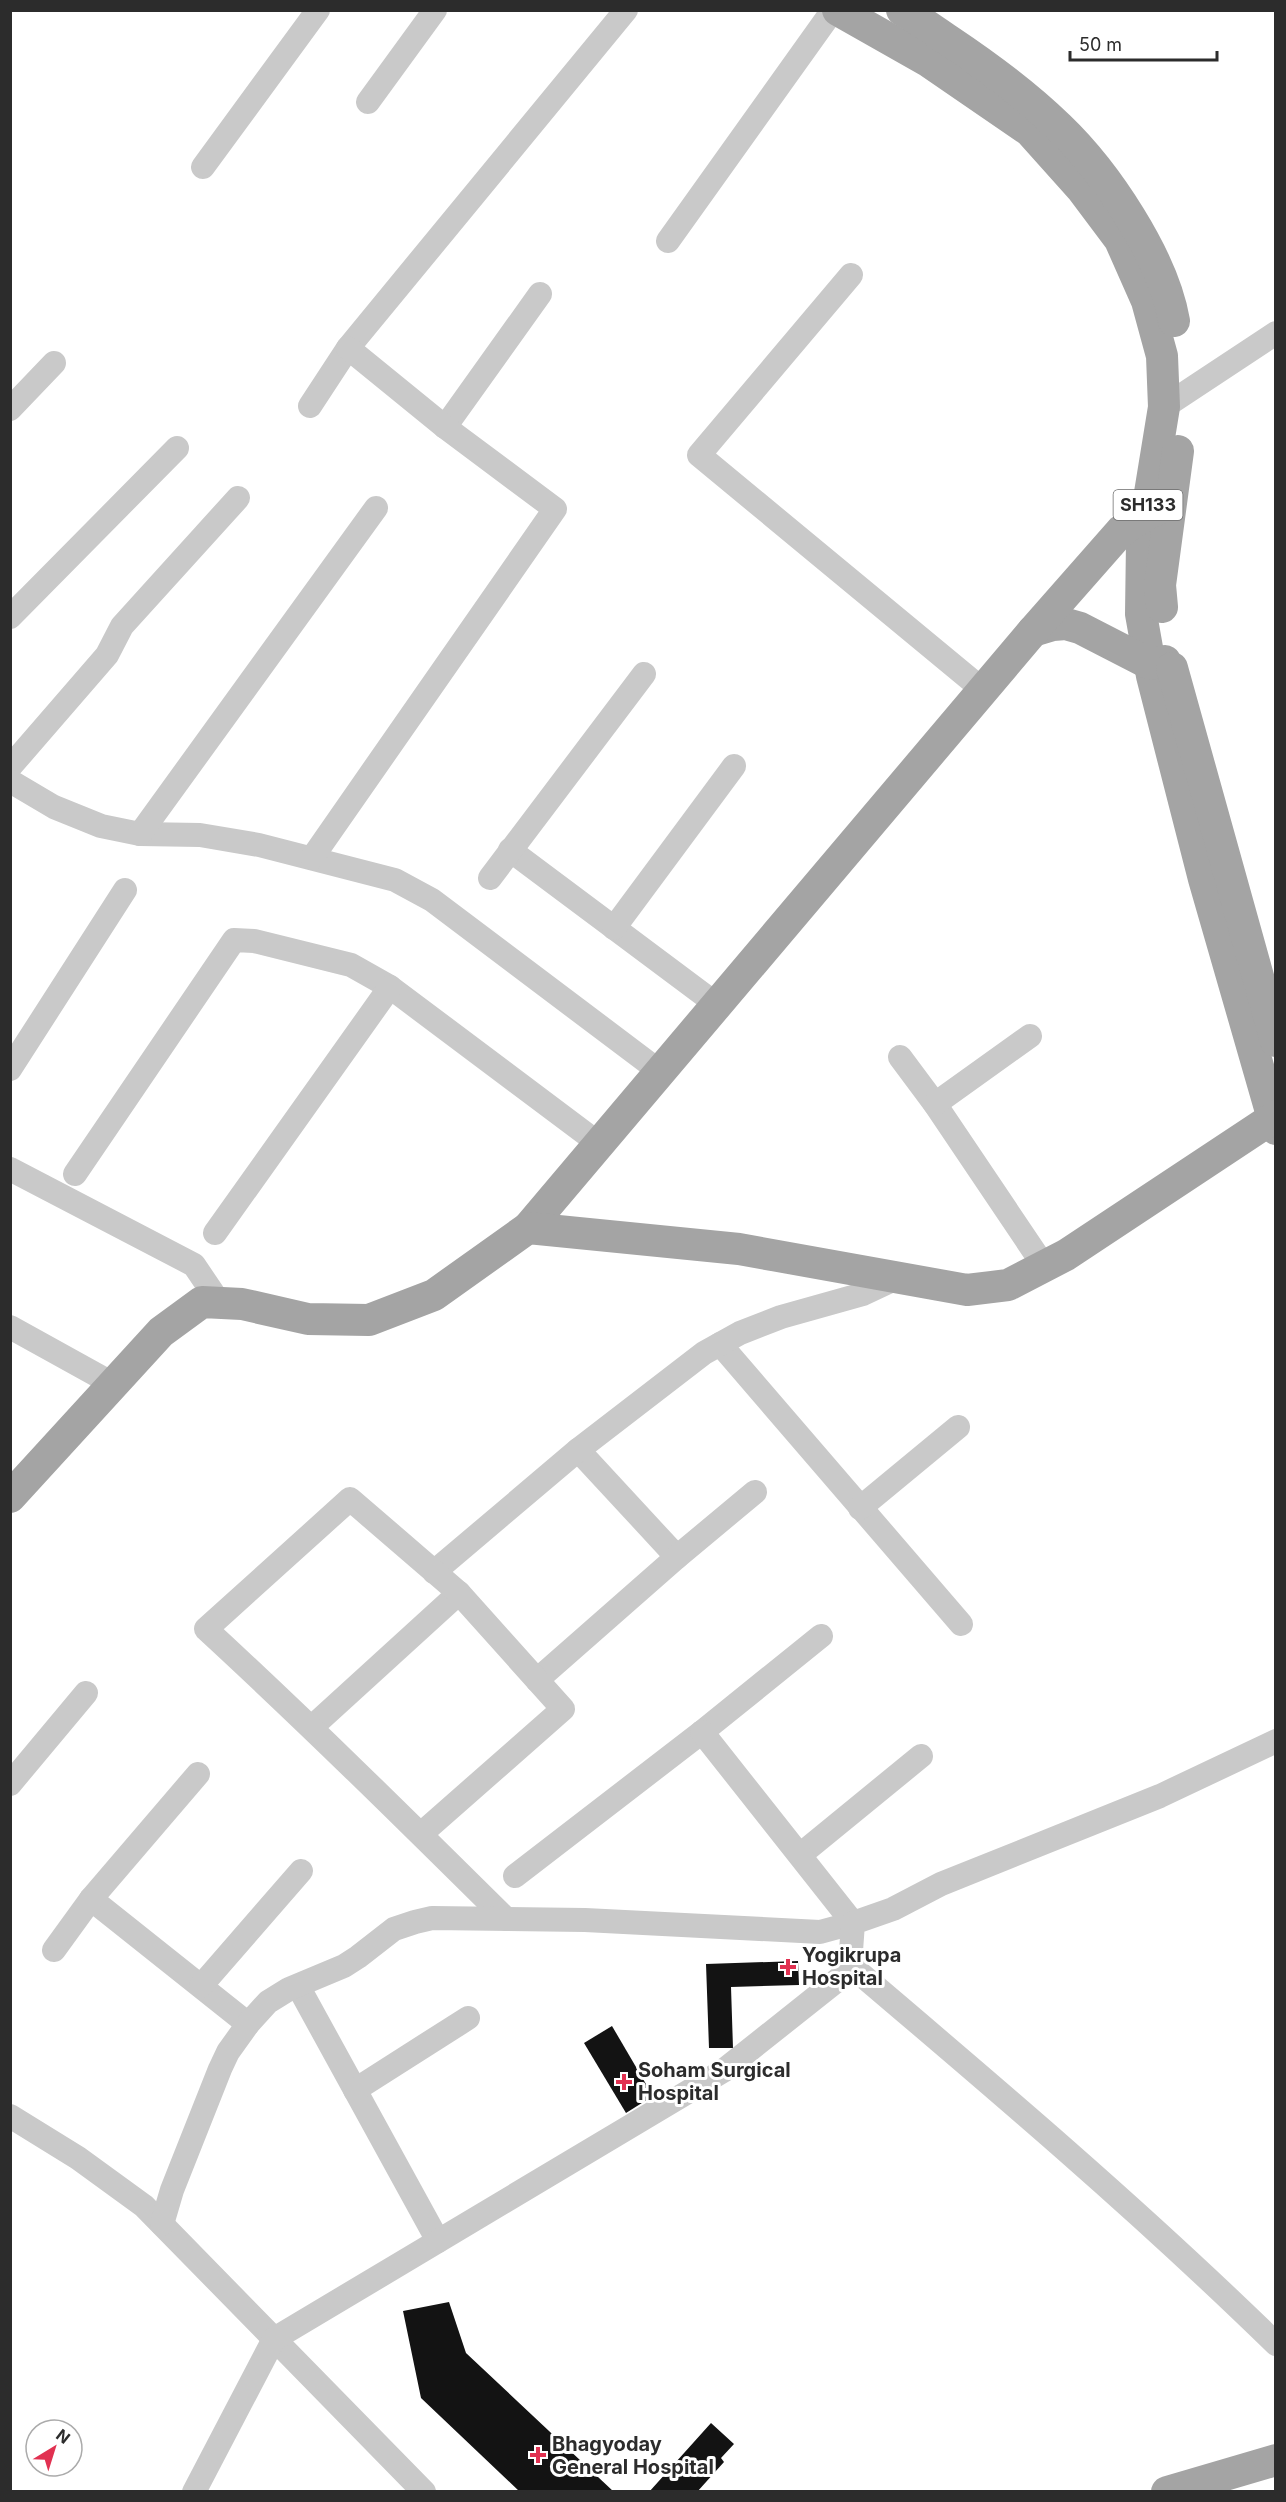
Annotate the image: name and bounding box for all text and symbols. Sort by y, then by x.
scale bar [1070,24,1217,62]
text: 50 m [1079,34,1122,55]
road number: SH133 [1114,490,1182,520]
place label: Yogikrupa Hospital [802,1943,901,1990]
marker: Yogikrupa Hospital [779,1958,797,1976]
place label: Soham Surgical Hospital [638,2058,791,2105]
marker: Soham Surgical Hospital [615,2073,633,2091]
north arrow [24,2418,84,2478]
text: N [52,2425,74,2448]
place label: Bhagyoday General Hospital [552,2432,714,2479]
marker: Bhagyoday General Hospital [529,2446,547,2464]

